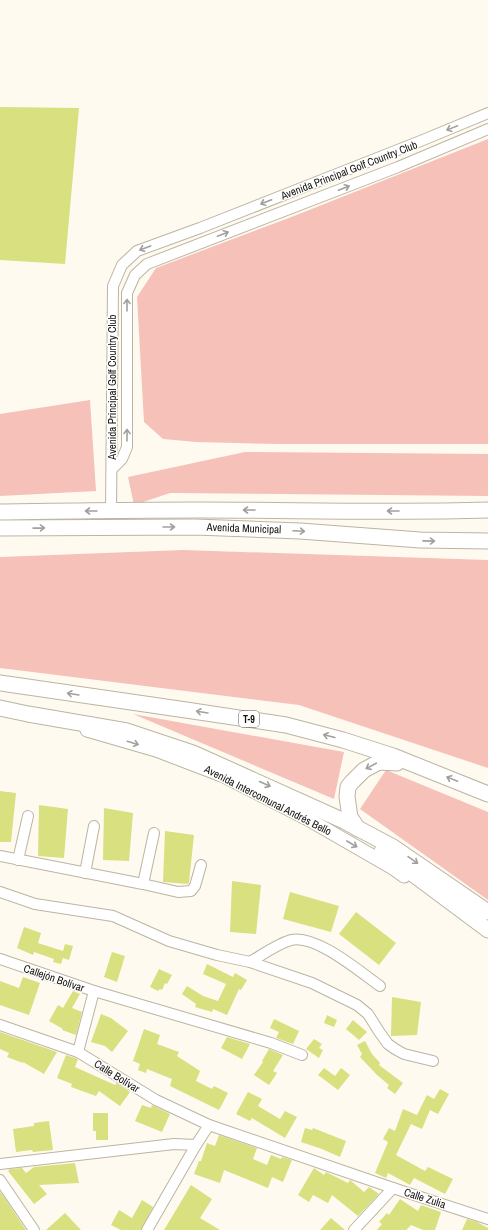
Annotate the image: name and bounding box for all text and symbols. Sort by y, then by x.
one-way arrow [446,125,458,133]
street label: Avenida Principal Golf Country Club [278,137,419,203]
one-way arrow [338,183,350,191]
one-way arrow [261,199,273,207]
one-way arrow [217,230,229,238]
one-way arrow [139,245,151,253]
one-way arrow [123,299,131,312]
street label: Avenida Principal Golf Country Club [105,314,119,461]
one-way arrow [123,429,131,442]
one-way arrow [243,506,256,514]
one-way arrow [85,507,98,515]
one-way arrow [387,507,400,515]
street label: Avenida Municipal [205,520,282,536]
one-way arrow [162,523,175,531]
one-way arrow [32,524,45,532]
one-way arrow [292,527,305,534]
one-way arrow [422,537,435,544]
one-way arrow [67,690,80,698]
one-way arrow [196,708,209,716]
road number: T-9 [239,711,259,727]
one-way arrow [323,732,336,740]
one-way arrow [126,740,139,747]
street label: Avenida Intercomunal Andrés Bello [201,761,334,838]
one-way arrow [365,763,377,771]
one-way arrow [446,775,458,783]
one-way arrow [259,781,271,788]
one-way arrow [346,841,358,849]
one-way arrow [407,856,418,864]
street label: Callejón Bolívar [22,961,86,995]
street label: Calle Bolívar [92,1057,142,1095]
street label: Calle Zulia [402,1185,448,1211]

